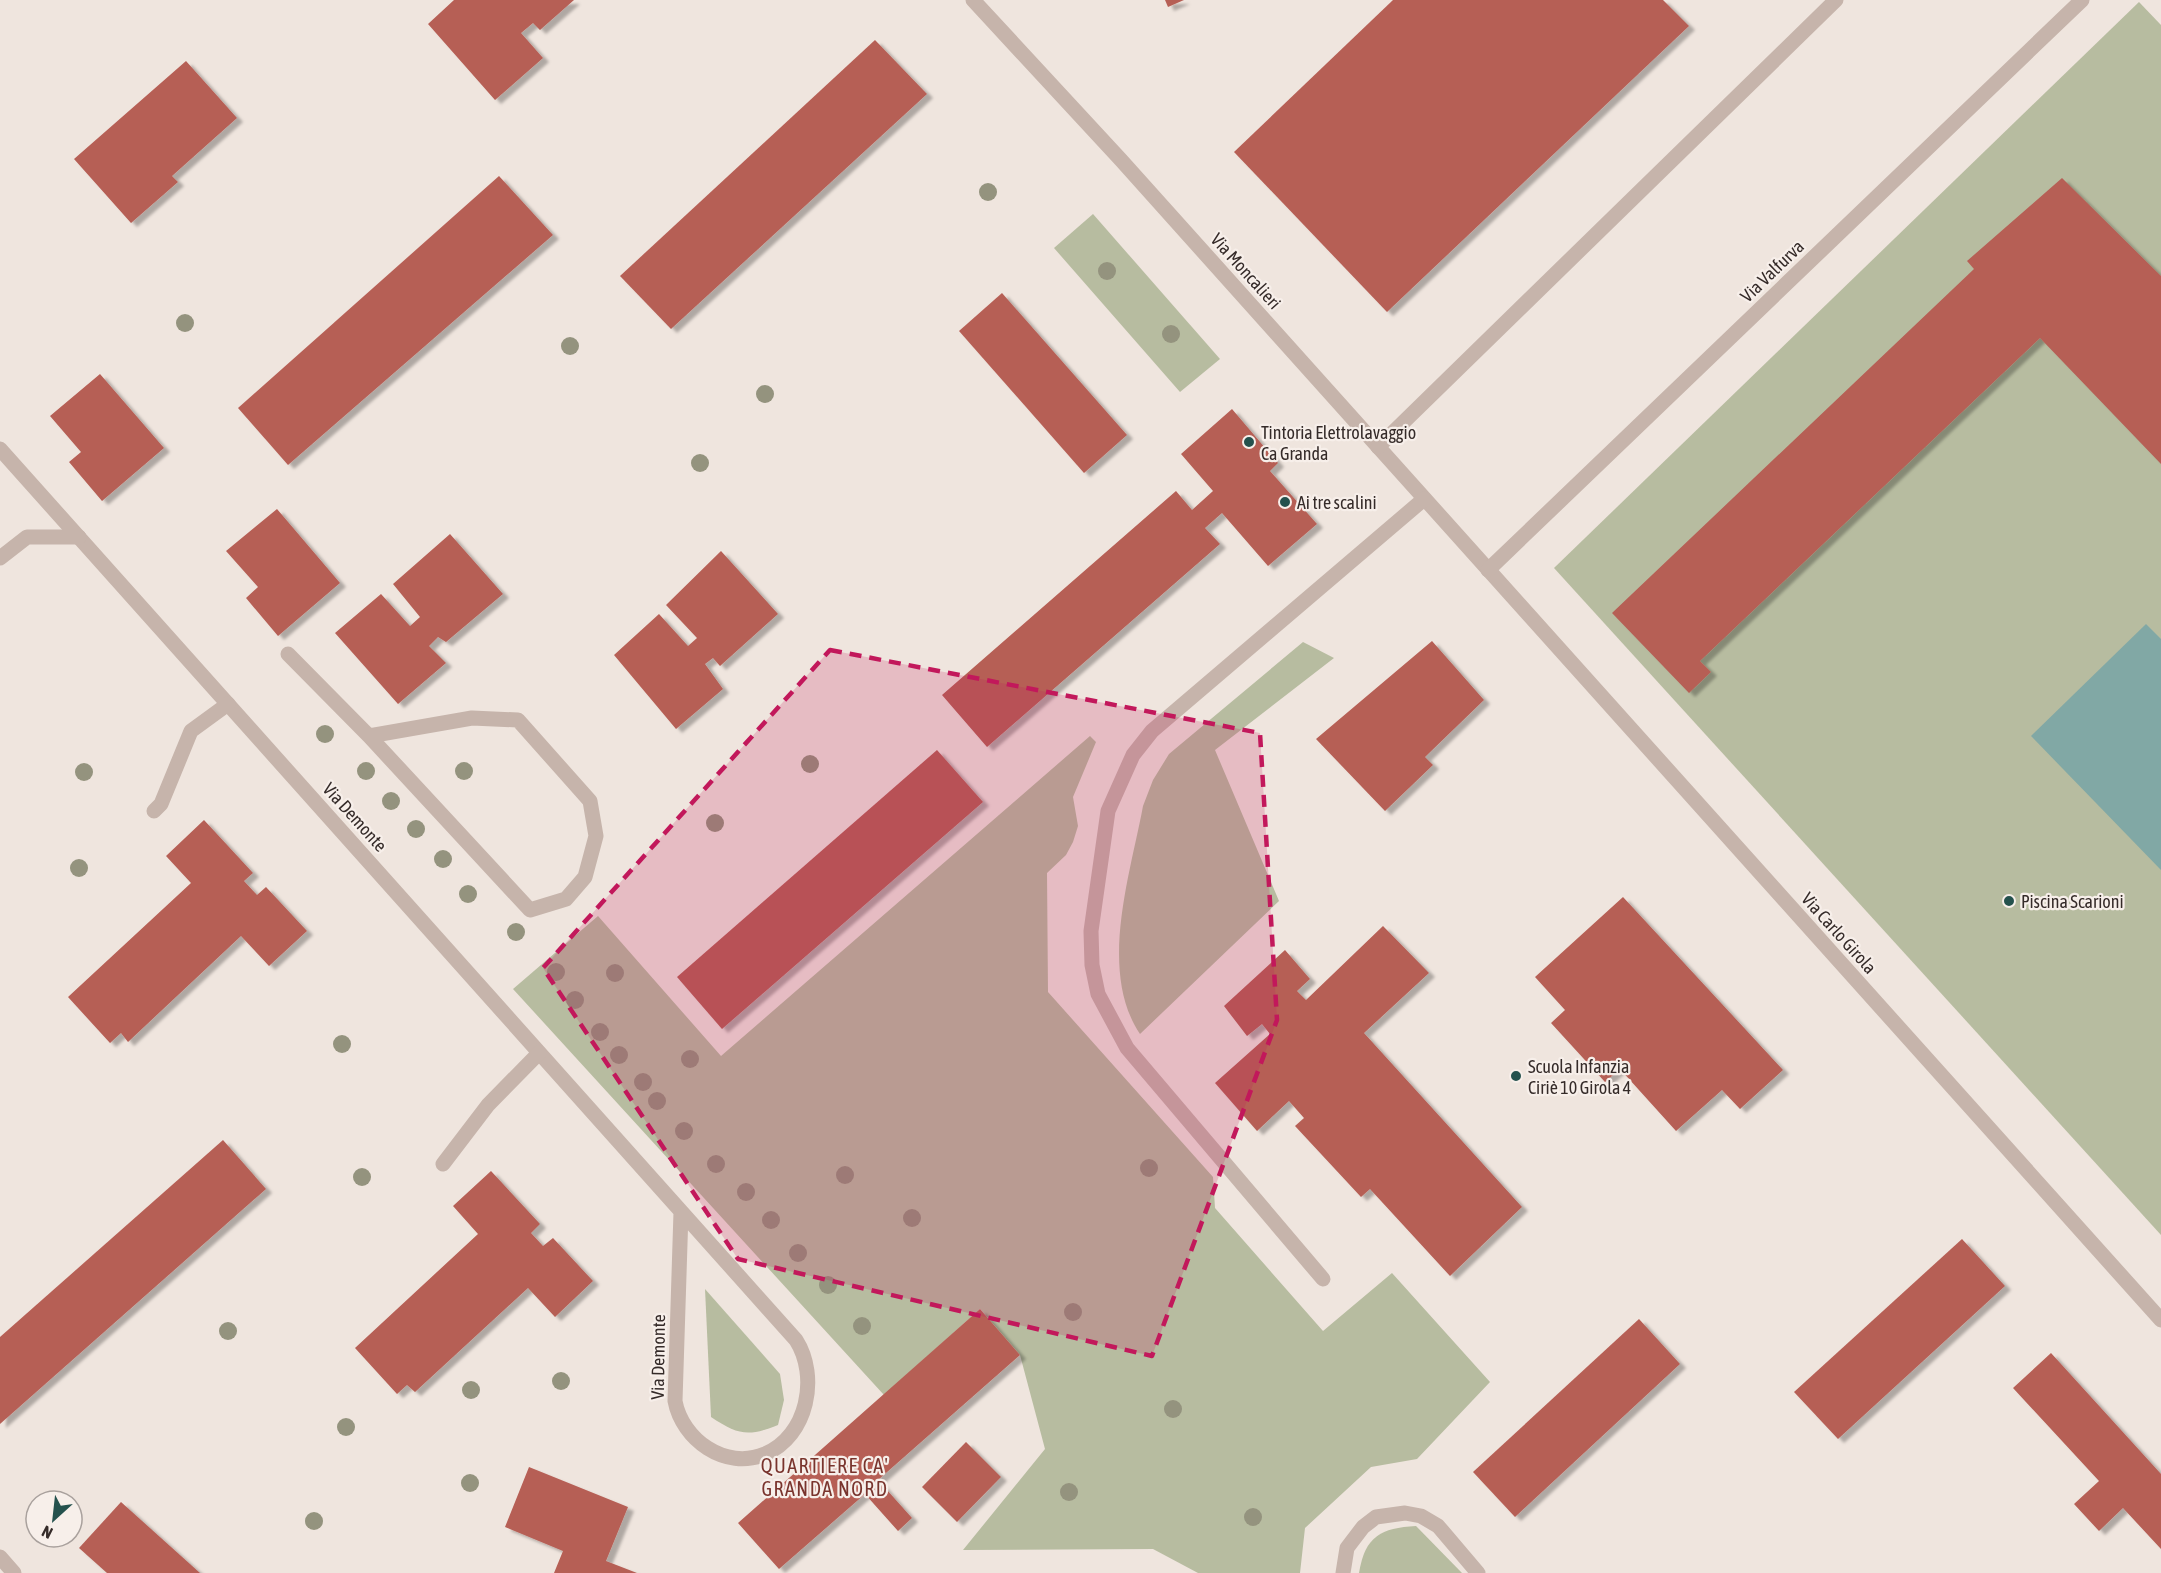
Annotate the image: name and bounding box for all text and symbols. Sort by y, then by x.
street label: Via Moncalieri [1207,229,1285,313]
street label: Via Valfurva [1736,236,1808,306]
place label: Tintoria Elettrolavaggio Ca Granda [1261,422,1416,464]
marker: Tintoria Elettrolavaggio Ca Granda [1242,435,1256,449]
place label: Ai tre scalini [1297,492,1377,513]
marker: Ai tre scalini [1278,495,1292,509]
street label: Via Demonte [319,778,391,856]
street label: Via Carlo Girola [1797,888,1881,978]
place label: Piscina Scarioni [2021,891,2124,912]
marker: Piscina Scarioni [2002,894,2016,908]
place label: Scuola Infanzia Ciriè 10 Girola 4 [1528,1056,1631,1098]
marker: Scuola Infanzia Ciriè 10 Girola 4 [1509,1069,1523,1083]
street label: Via Demonte [647,1314,669,1400]
district label: QUARTIERE CA' GRANDA NORD [761,1454,889,1500]
north arrow [24,1489,84,1549]
text: N [39,1522,55,1543]

